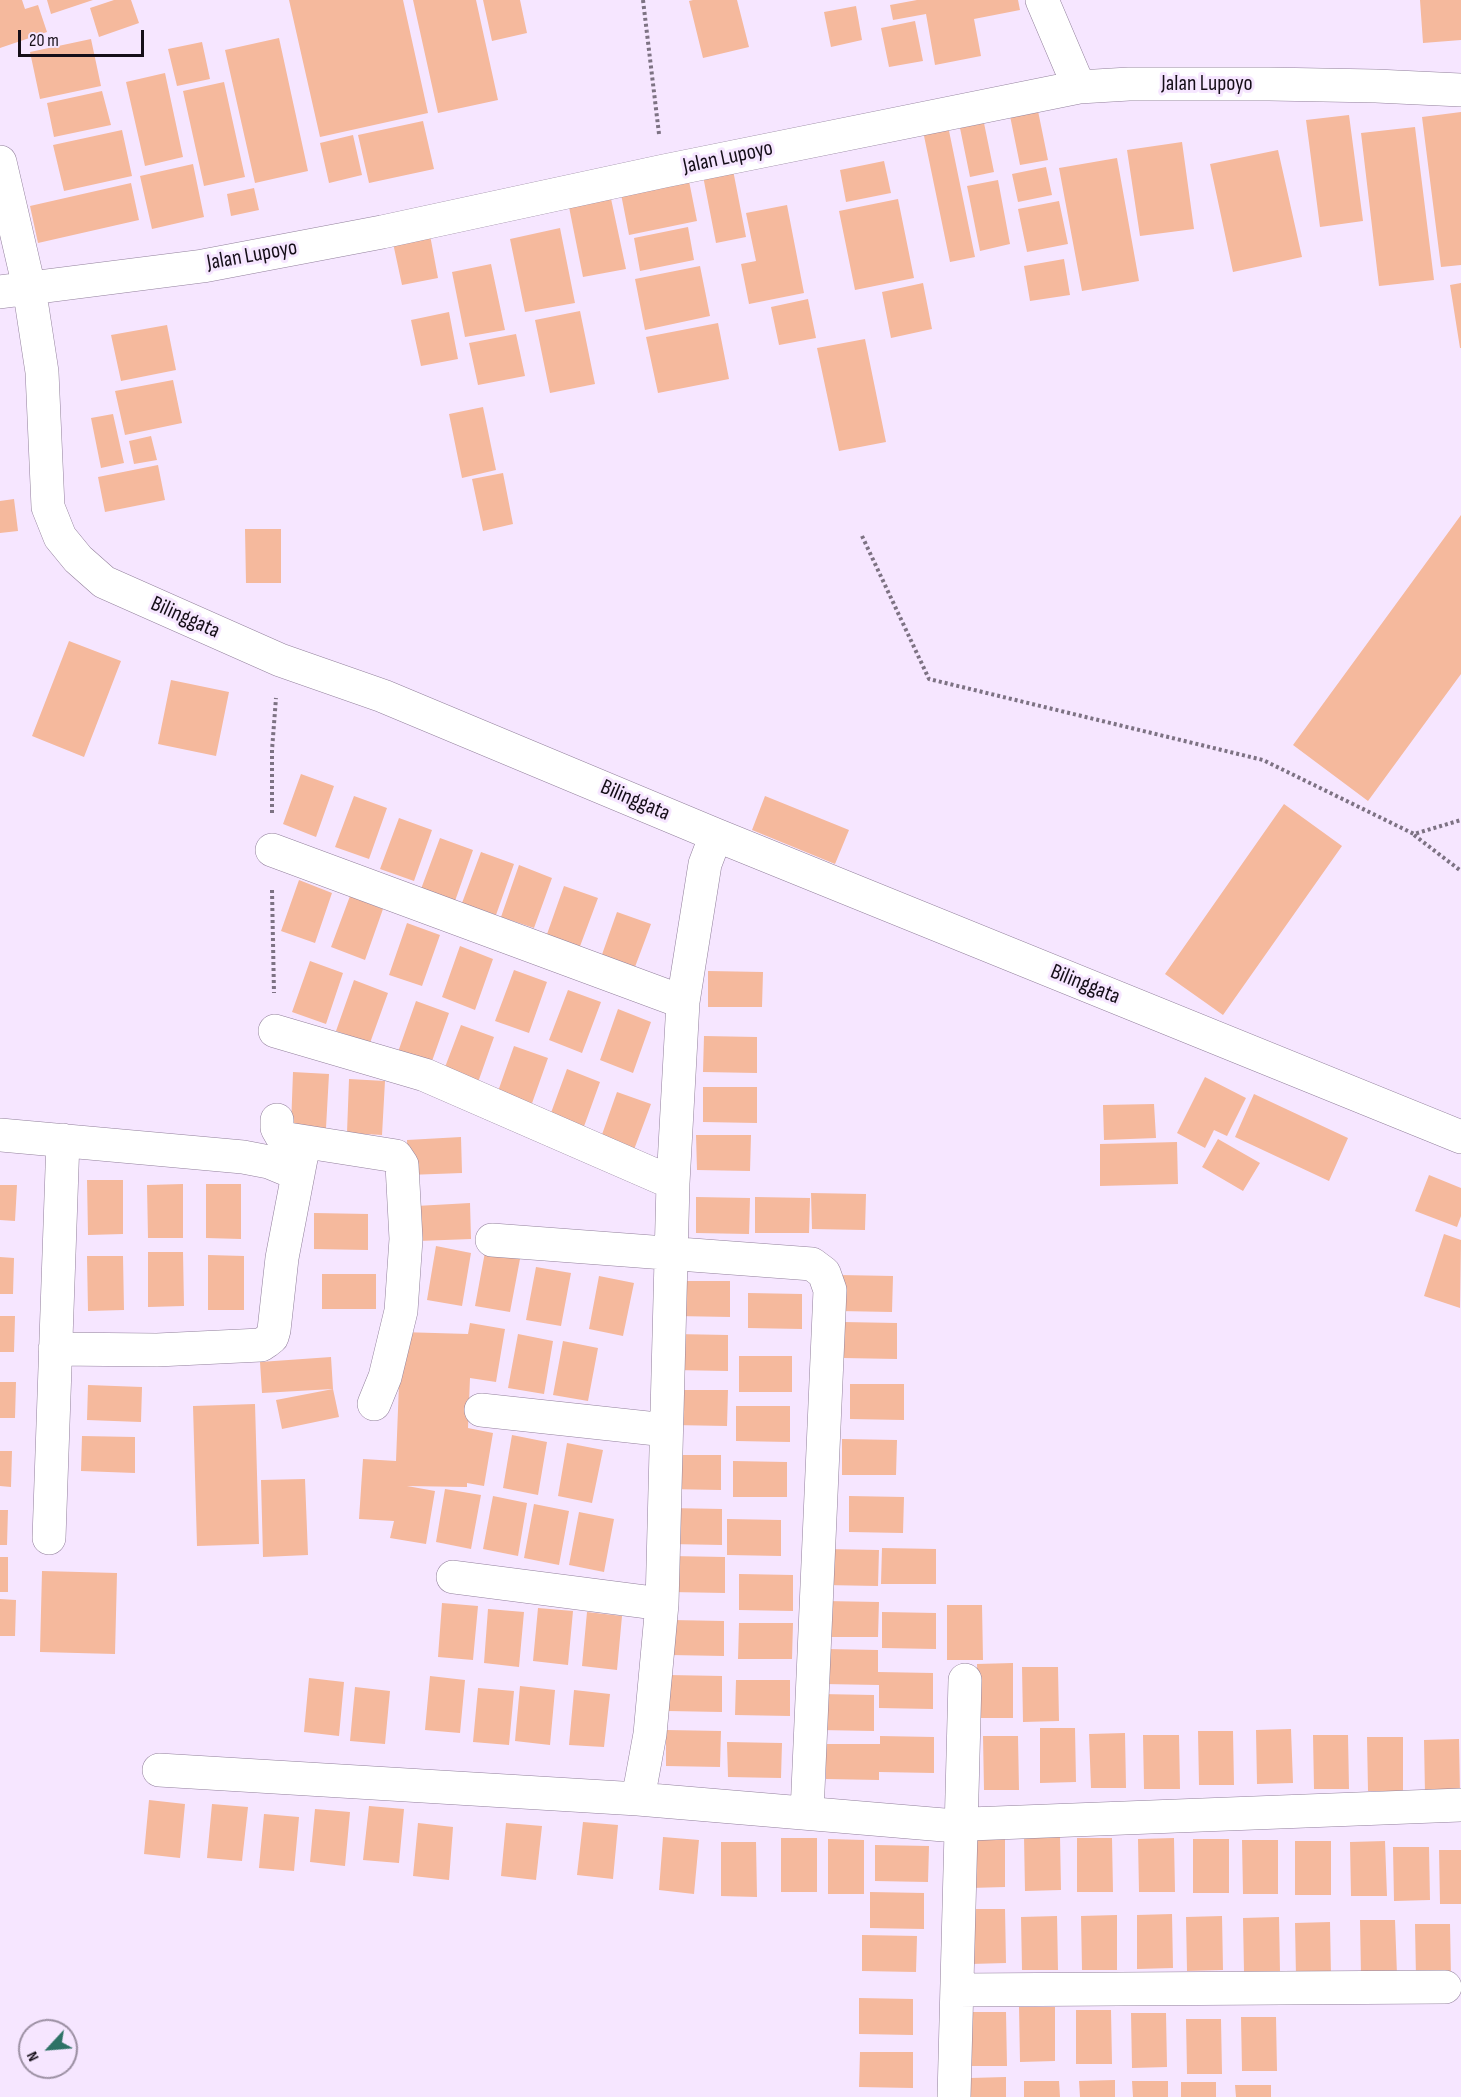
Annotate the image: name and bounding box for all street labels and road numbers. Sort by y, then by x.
street label: Jalan Lupoyo [1161,71,1253,97]
street label: Jalan Lupoyo [681,136,775,180]
street label: Jalan Lupoyo [205,235,299,277]
street label: Bilinggata [146,591,224,645]
street label: Bilinggata [596,775,674,827]
street label: Bilinggata [1046,959,1124,1011]

